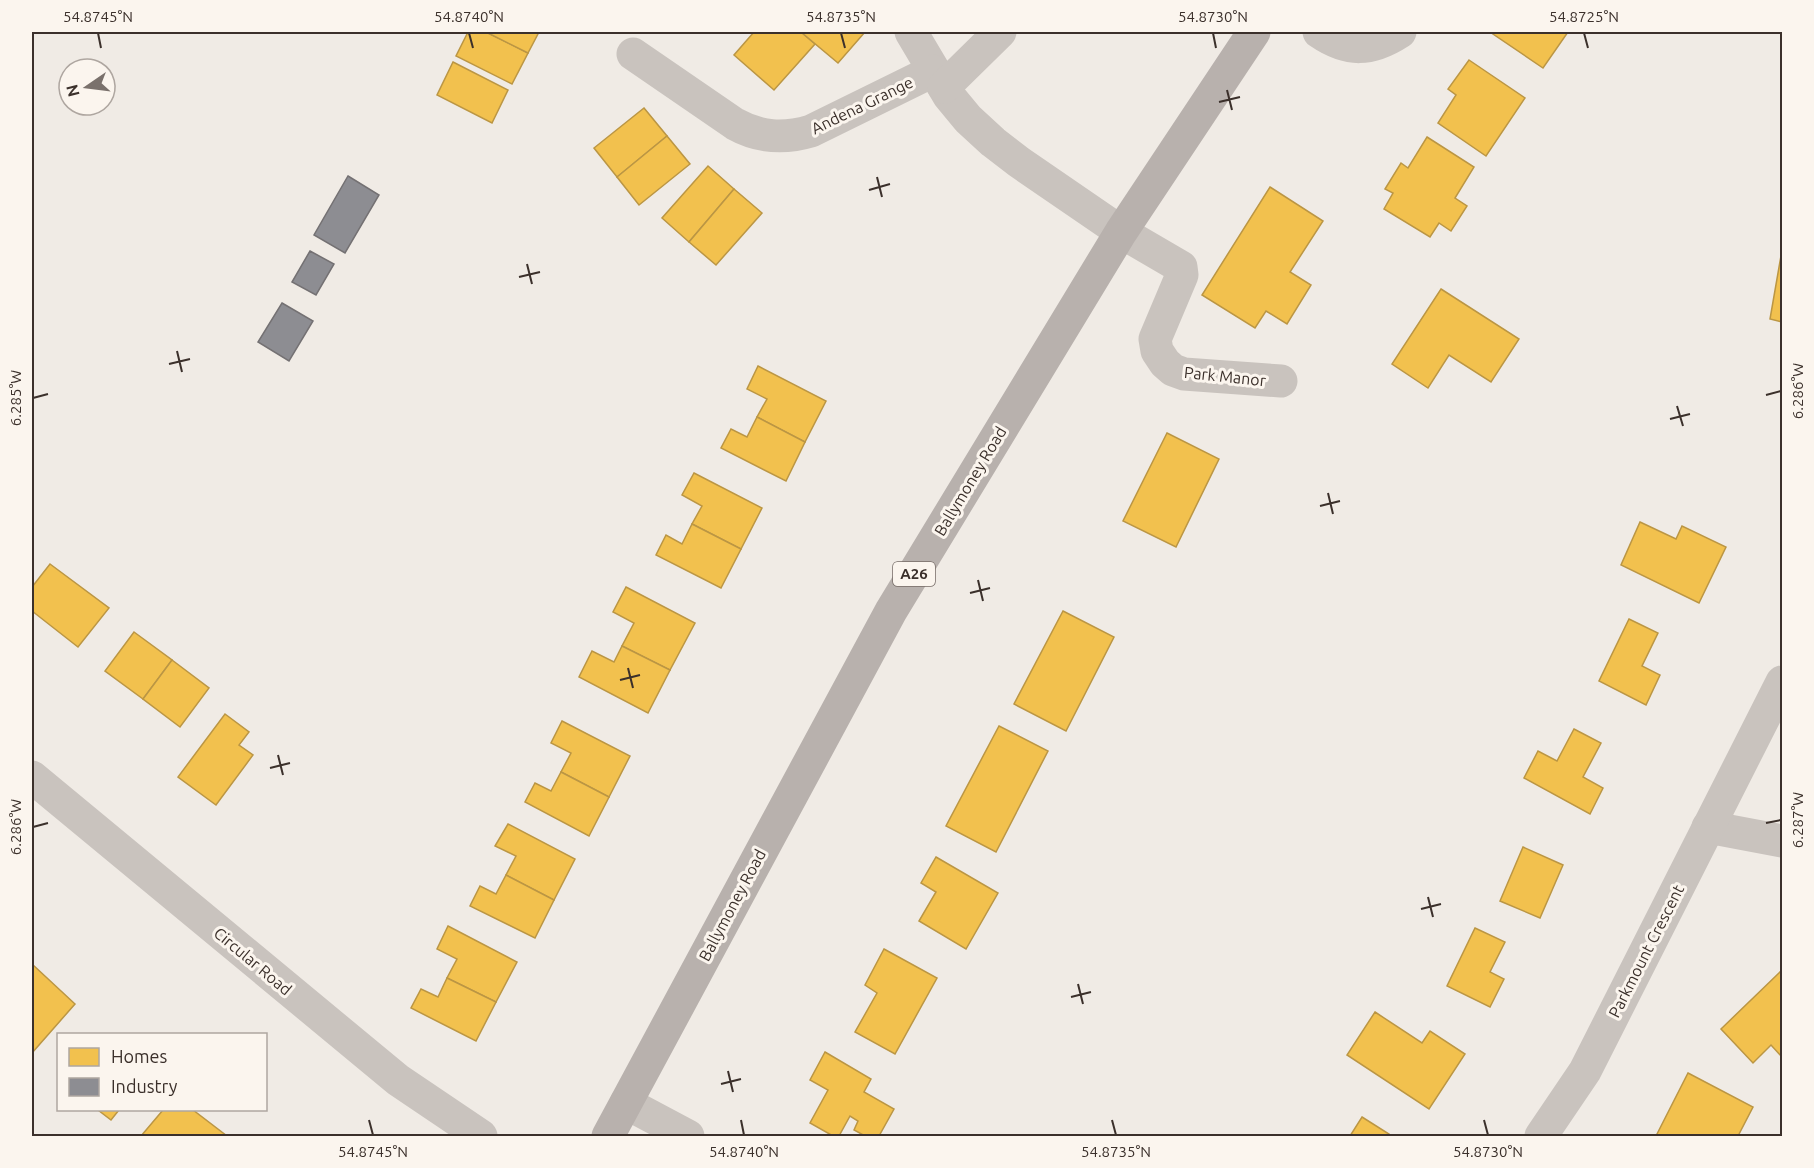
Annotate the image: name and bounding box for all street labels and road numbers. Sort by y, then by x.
street label: Andena Grange [808,73,916,137]
street label: Park Manor [1183,363,1267,389]
street label: Ballymoney Road [930,423,1010,539]
road number: A26 [893,562,935,586]
street label: Ballymoney Road [695,846,769,964]
street label: Parkmount Crescent [1605,881,1688,1020]
street label: Circular Road [211,923,295,999]

